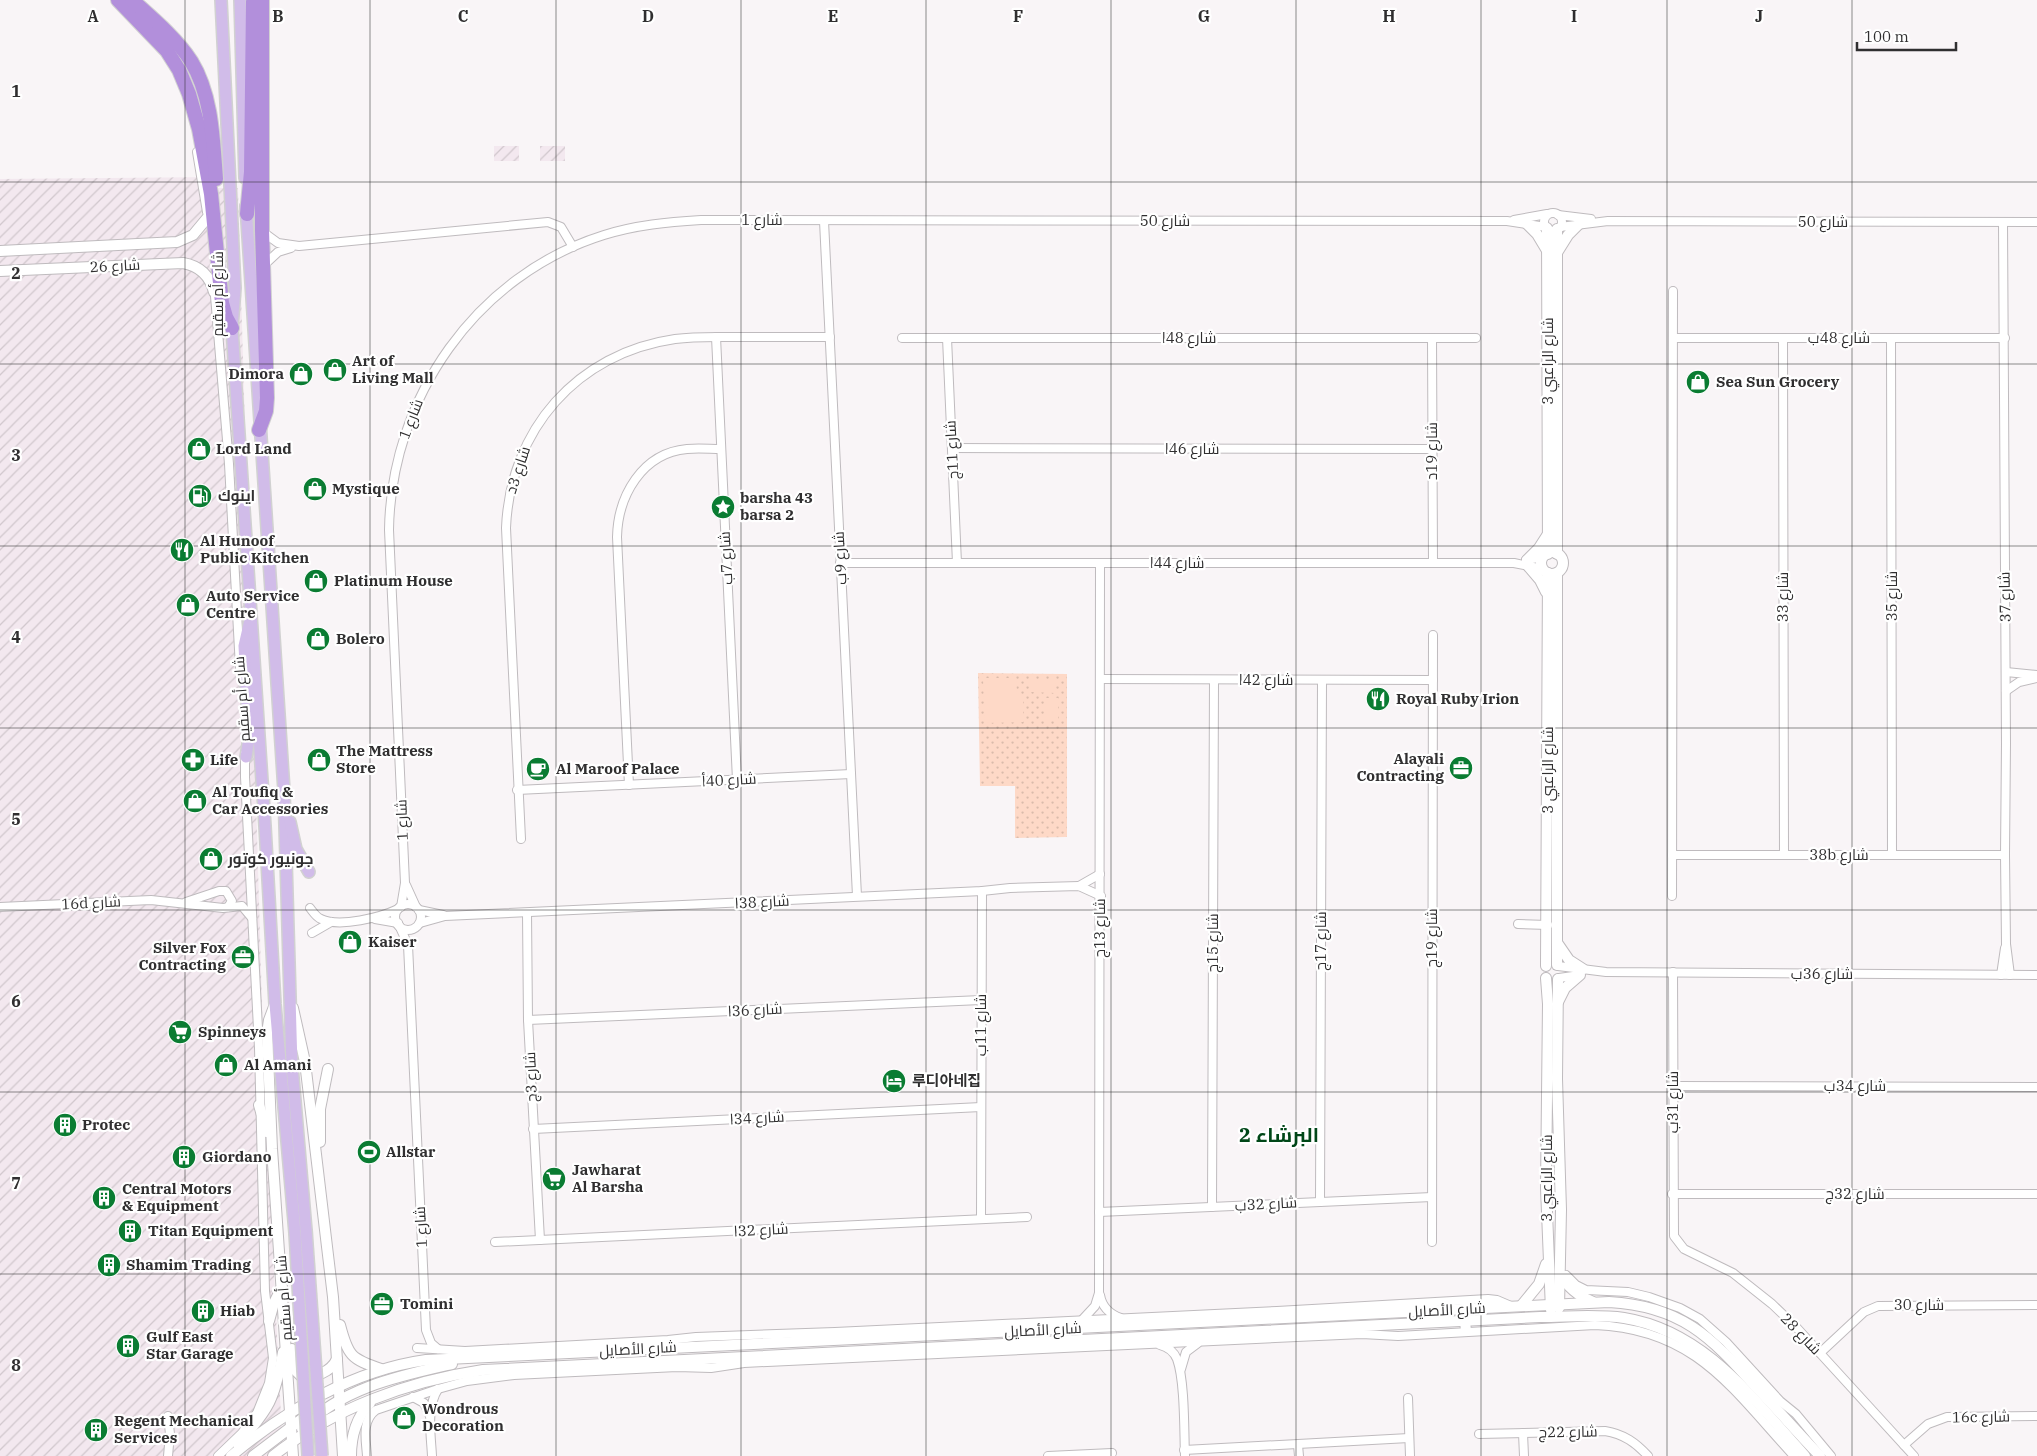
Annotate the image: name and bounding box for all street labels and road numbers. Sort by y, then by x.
street label: شارع 1 [741,210,783,231]
street label: شارع 50 [1140,211,1190,232]
street label: شارع 50 [1798,212,1848,233]
street label: شارع أم سقيم [208,251,229,337]
street label: شارع 26 [89,255,141,278]
street label: شارع الراعبي 3 [1538,317,1560,405]
street label: شارع 48ا [1162,328,1216,349]
street label: شارع 48ب [1808,328,1870,349]
street label: شارع 1 [394,396,429,442]
street label: شارع 11ج [940,420,965,480]
street label: شارع 19د [1422,422,1443,480]
street label: شارع 46ا [1165,439,1219,460]
street label: شارع 3د [501,444,536,497]
street label: شارع 7ب [715,531,738,585]
street label: شارع 9ب [829,531,852,585]
street label: شارع 44ا [1150,553,1204,574]
street label: شارع 35 [1882,571,1903,621]
street label: شارع 33 [1773,572,1794,622]
street label: شارع 37 [1995,572,2016,622]
street label: شارع أم سقيم [229,655,256,742]
street label: شارع 42ا [1239,670,1293,691]
street label: شارع الراعبي 3 [1538,726,1560,814]
street label: شارع 40أ [701,769,757,792]
street label: شارع 1 [391,799,414,841]
street label: 38b شارع [1809,845,1869,866]
street label: 16d شارع [61,891,121,916]
street label: شارع 38ا [734,891,790,914]
street label: شارع 13ج [1090,898,1111,958]
street label: شارع 19ج [1422,908,1443,968]
street label: شارع 17ج [1311,911,1332,971]
street label: شارع 15ج [1203,913,1224,973]
street label: شارع 36ب [1791,964,1853,985]
street label: شارع 11ب [971,994,992,1056]
street label: شارع 36ا [727,999,783,1022]
street label: شارع 3ج [520,1051,543,1102]
street label: شارع 31ب [1663,1071,1684,1133]
street label: شارع 34ب [1824,1076,1886,1097]
street label: شارع 34ا [729,1107,785,1130]
street label: شارع الراعبي 3 [1537,1134,1559,1222]
street label: شارع 32ج [1825,1184,1885,1205]
street label: شارع 32ب [1234,1192,1298,1217]
street label: شارع 1 [410,1206,433,1248]
street label: شارع 32ا [733,1219,789,1242]
street label: شارع أم سقيم [271,1254,298,1341]
street label: شارع 30 [1894,1295,1944,1316]
street label: شارع الأصايل [1408,1298,1486,1323]
street label: شارع 28 [1776,1309,1826,1360]
street label: شارع الأصايل [1004,1318,1082,1343]
street label: شارع الأصايل [599,1337,677,1362]
street label: 16c شارع [1952,1406,2010,1429]
street label: شارع 22ج [1538,1421,1598,1444]

